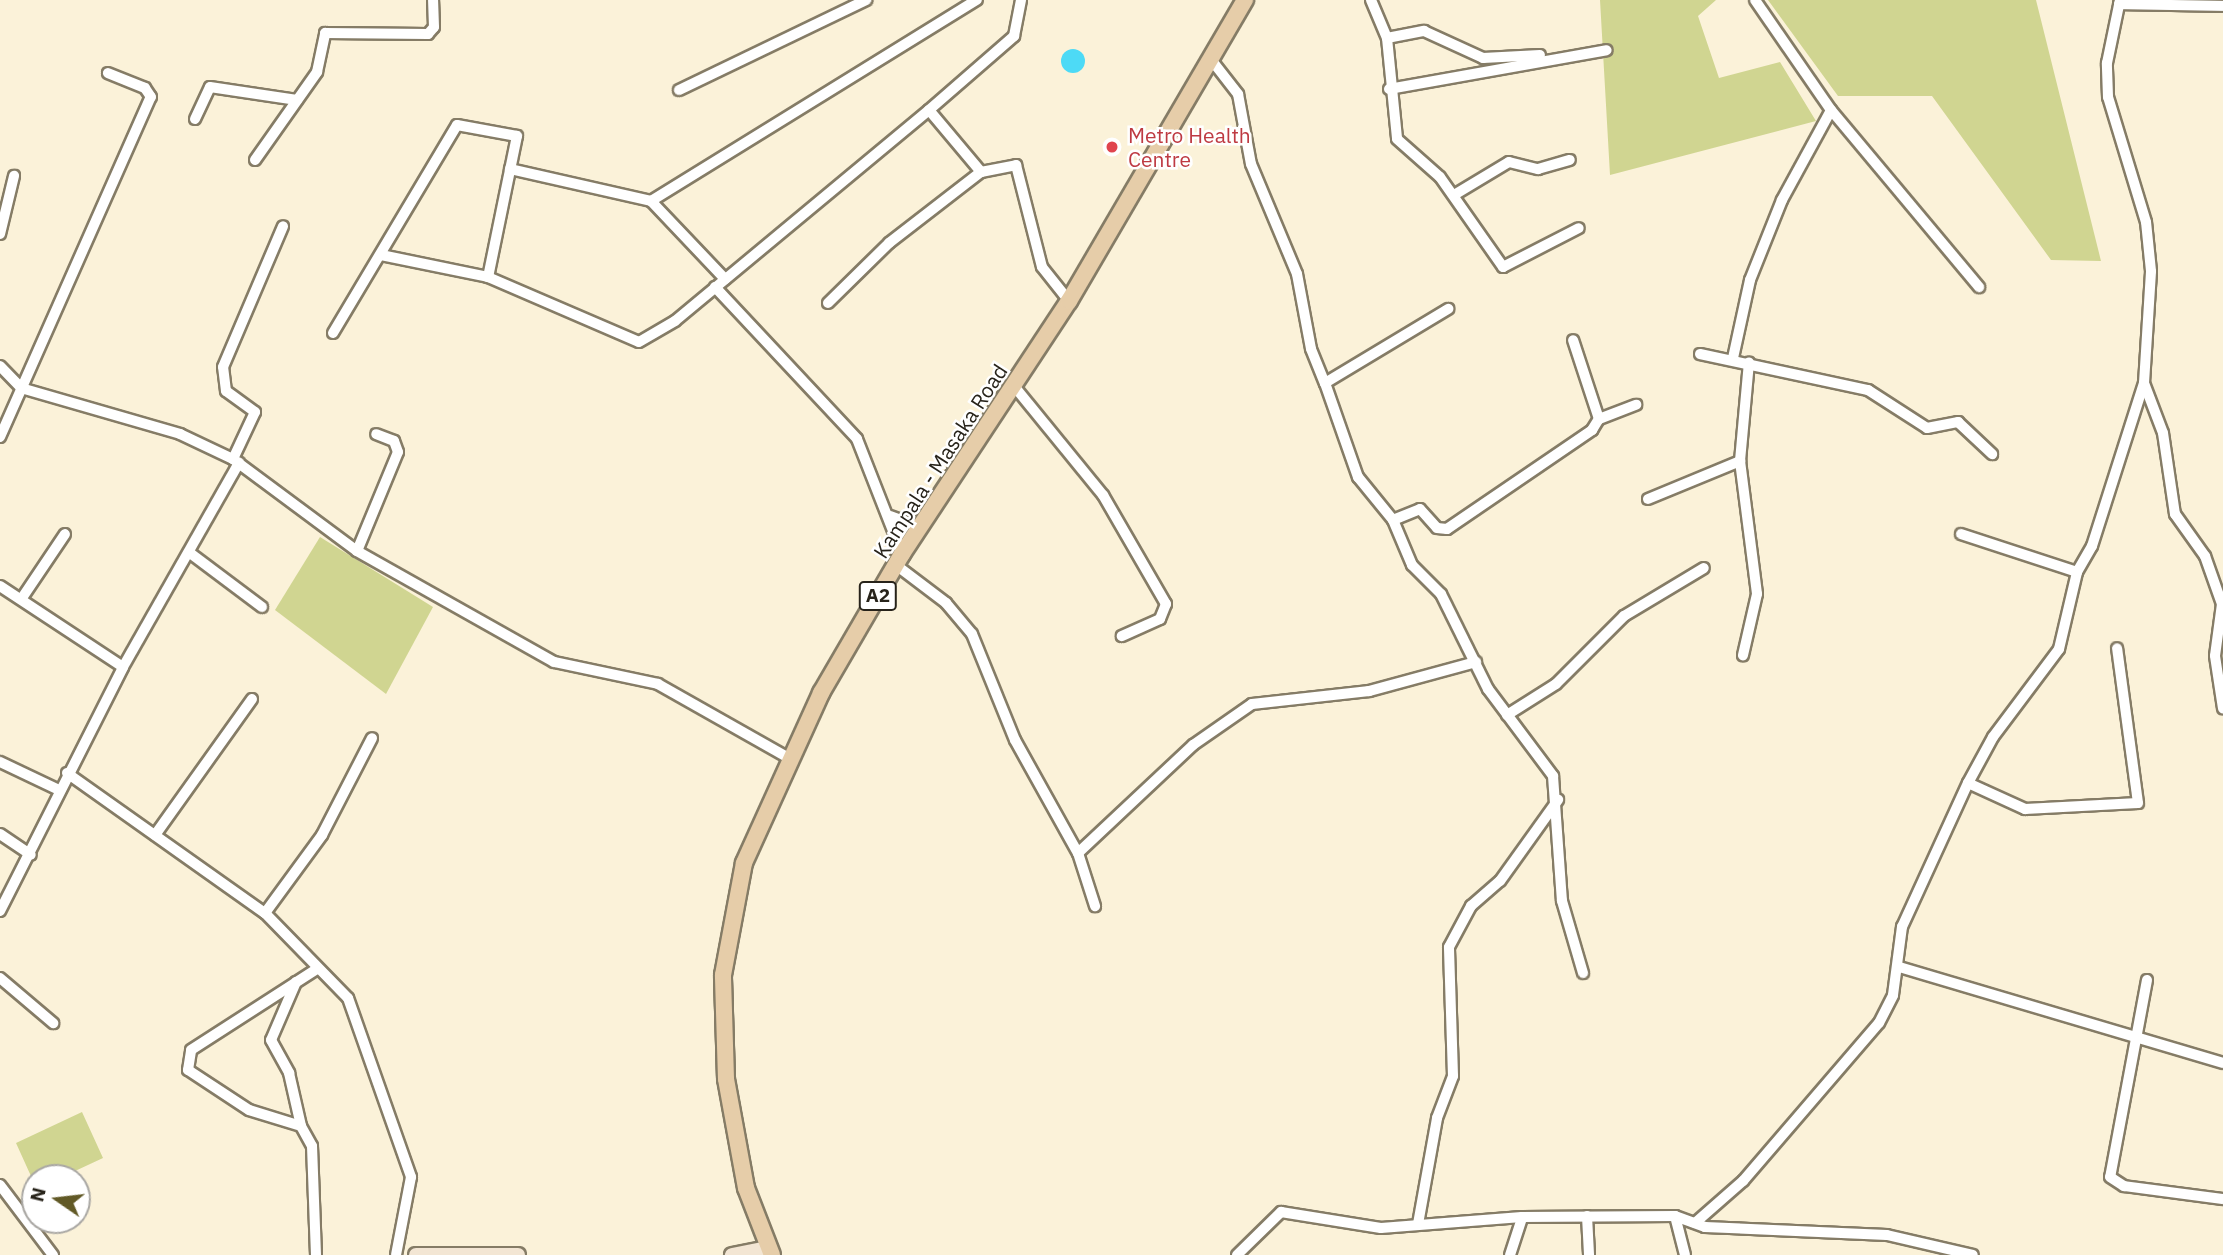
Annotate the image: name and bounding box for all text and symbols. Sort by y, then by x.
place label: Metro Health Centre [1128,122,1251,172]
marker: Metro Health Centre [1102,137,1122,157]
street label: Kampala - Masaka Road [868,359,1012,563]
road number: A2 [859,580,897,611]
north arrow [21,1164,91,1234]
text: N [24,1185,51,1204]

